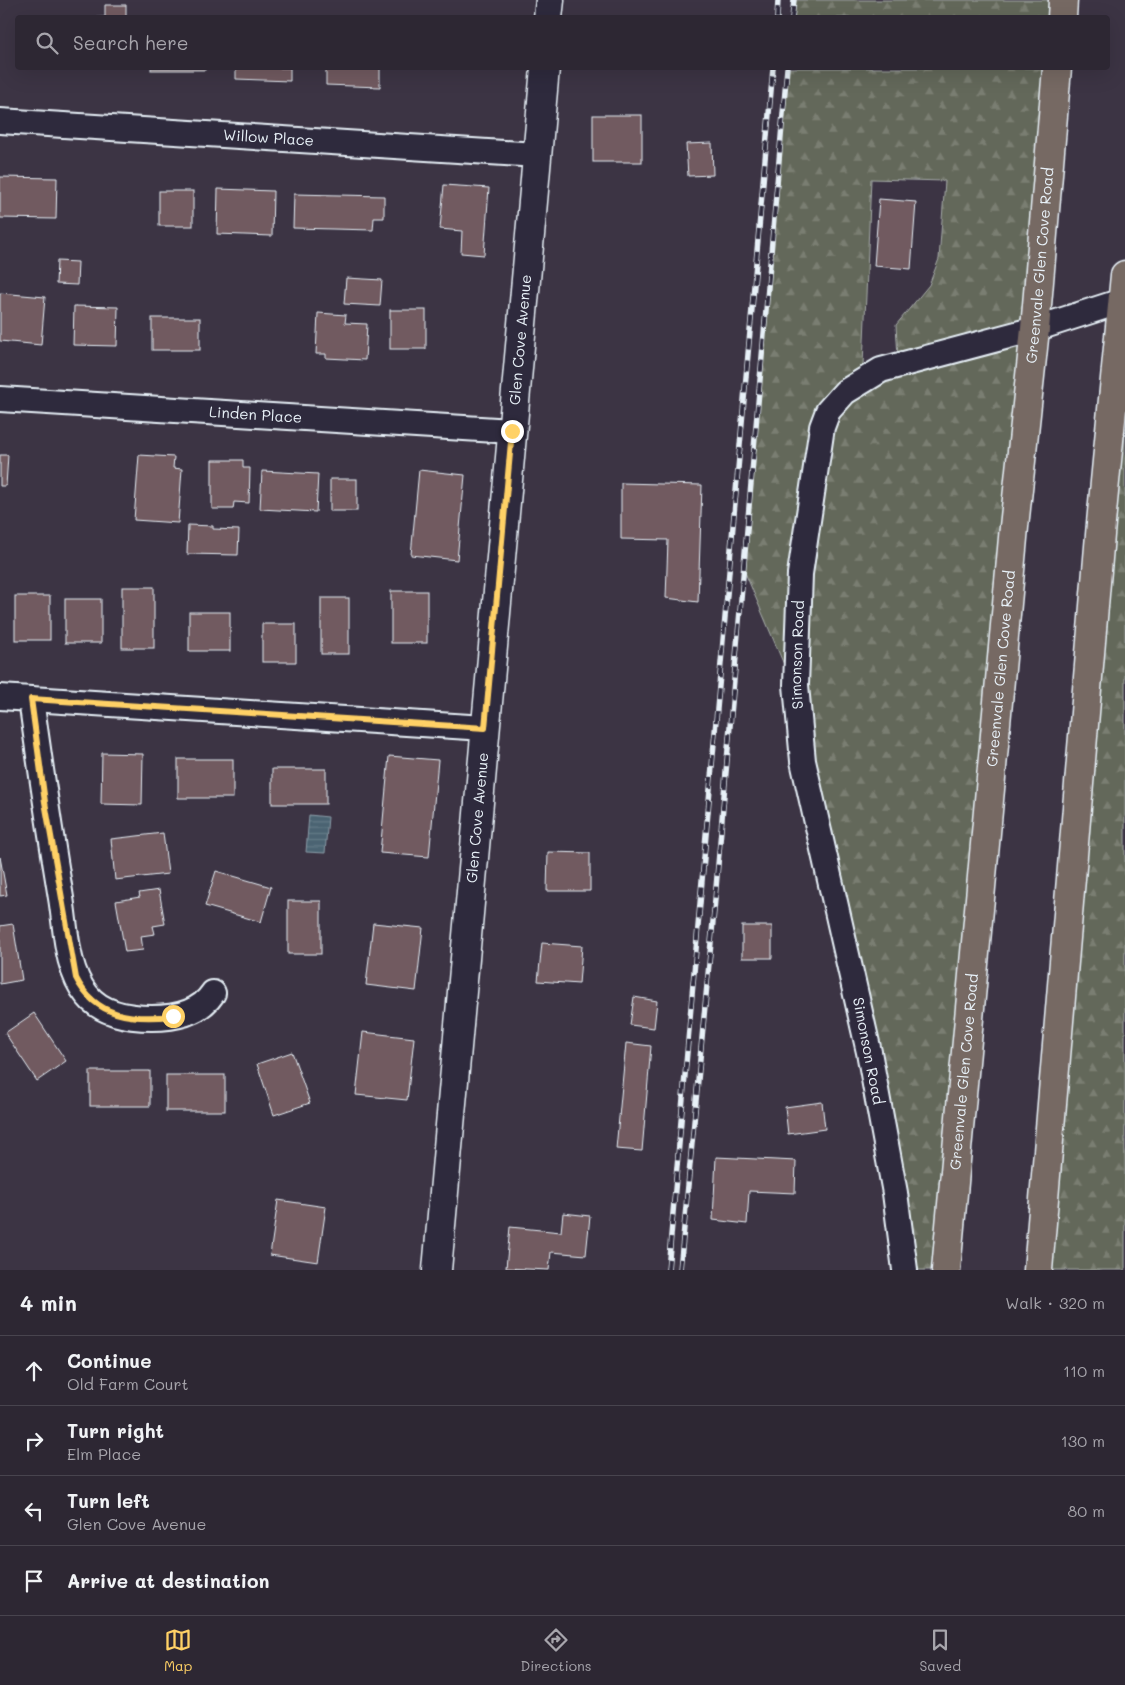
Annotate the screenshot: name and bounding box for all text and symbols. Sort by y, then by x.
search box [15,15,1110,70]
icon: search [33,29,61,57]
text: Search here [73,30,189,55]
street label: Willow Place [222,124,315,150]
street label: Greenvale Glen Cove Road [1020,166,1058,365]
street label: Glen Cove Avenue [504,274,535,406]
street label: Linden Place [208,401,303,427]
route end [501,420,524,443]
street label: Greenvale Glen Cove Road [981,569,1019,767]
street label: Simonson Road [785,600,808,710]
street label: Glen Cove Avenue [461,752,492,884]
street label: Greenvale Glen Cove Road [944,973,982,1171]
street label: Simonson Road [849,995,889,1106]
route start [162,1005,185,1028]
text: 4 min [20,1289,77,1316]
text: Walk · 320 m [1005,1292,1105,1313]
text: Continue [67,1348,152,1373]
icon: ahead [20,1357,48,1385]
text: 110 m [1063,1360,1105,1381]
text: Old Farm Court [67,1373,189,1394]
text: Turn right [67,1418,164,1443]
icon: right [20,1427,48,1455]
text: 130 m [1061,1430,1105,1451]
text: Elm Place [67,1443,141,1464]
text: Turn left [67,1488,150,1513]
icon: left [20,1497,48,1525]
text: 80 m [1068,1500,1105,1521]
text: Glen Cove Avenue [67,1513,207,1534]
icon: arrive [20,1567,48,1595]
text: Arrive at destination [67,1568,270,1593]
tab: Map [164,1626,192,1675]
tab: Directions [520,1626,592,1675]
tab: Saved [919,1626,961,1675]

